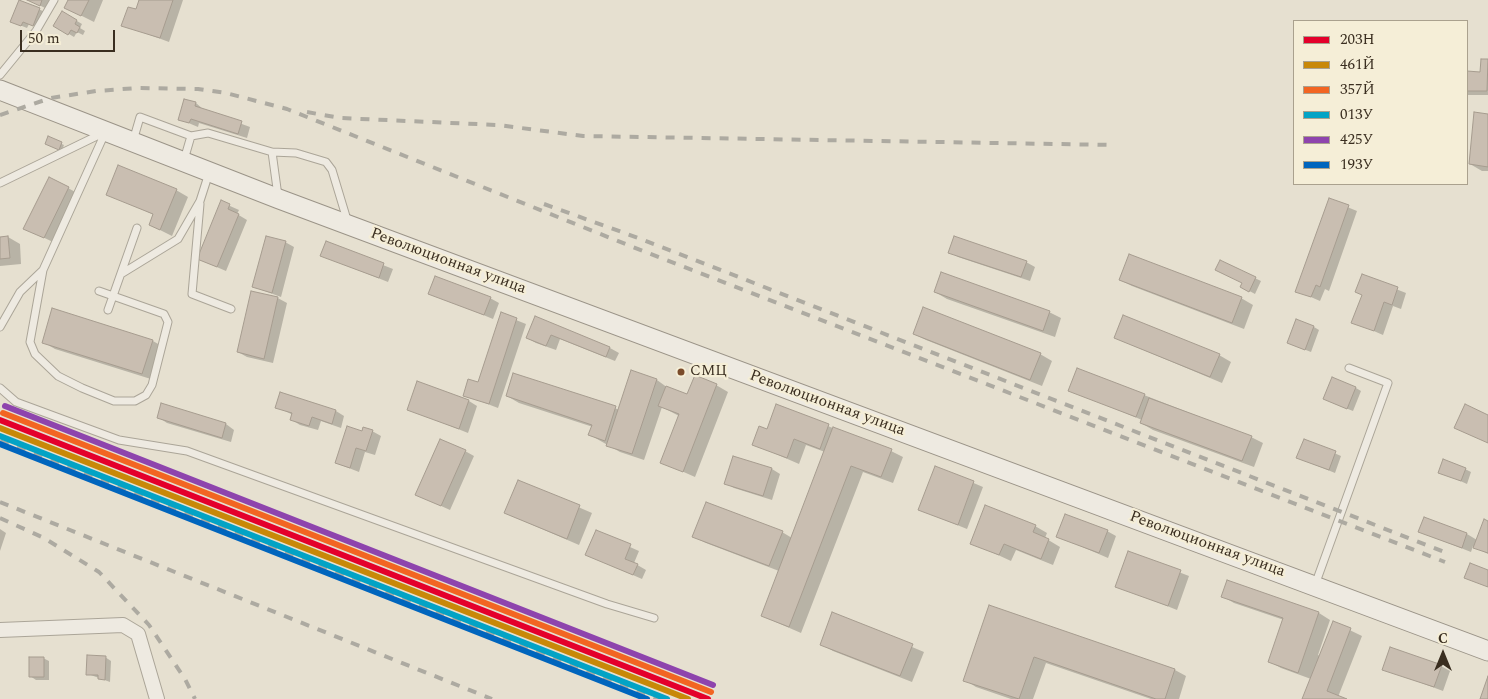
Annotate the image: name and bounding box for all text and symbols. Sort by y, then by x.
scale bar [22,20,118,52]
legend [1293,20,1468,185]
text: 50 m [28,27,60,50]
text: 203Н [1340,28,1375,51]
text: 461Й [1340,53,1375,76]
text: 357Й [1340,78,1375,101]
text: 013У [1340,103,1373,126]
text: 425У [1340,128,1373,151]
text: 193У [1340,153,1373,176]
street label: Революционная улица [367,225,529,299]
place label: СМЦ [690,363,727,381]
marker: СМЦ [676,367,686,377]
street label: Революционная улица [746,367,908,441]
street label: Революционная улица [1126,508,1288,582]
text: С [1438,628,1448,649]
north arrow [1418,629,1468,679]

